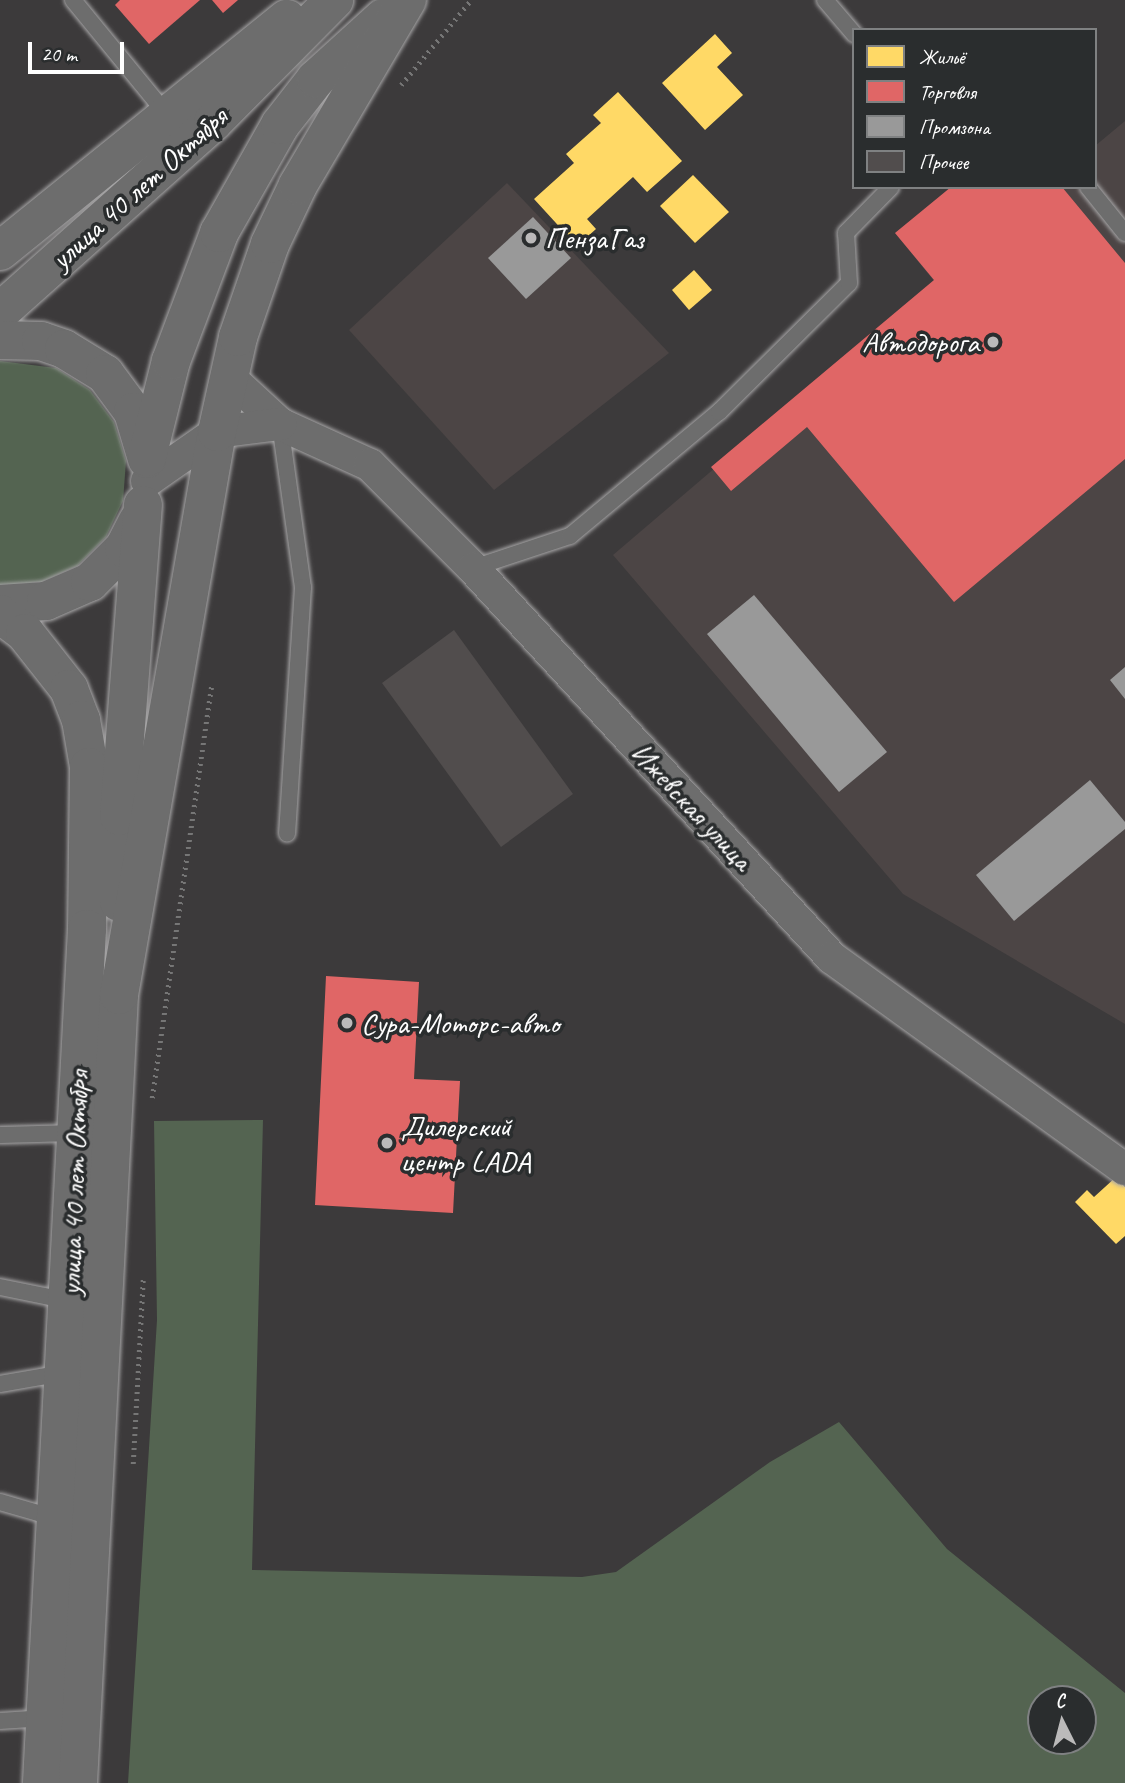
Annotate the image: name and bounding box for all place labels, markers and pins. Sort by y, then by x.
place label: ПензаГаз [545,220,643,256]
marker: ПензаГаз [523,230,539,246]
place label: Автодорога [862,324,979,360]
marker: Автодорога [985,334,1001,350]
place label: Сура-Моторс-авто [361,1005,559,1041]
marker: Сура-Моторс-авто [339,1015,355,1031]
place label: Дилерский центр LADA [401,1108,531,1178]
marker: Дилерский центр LADA [379,1135,395,1151]

